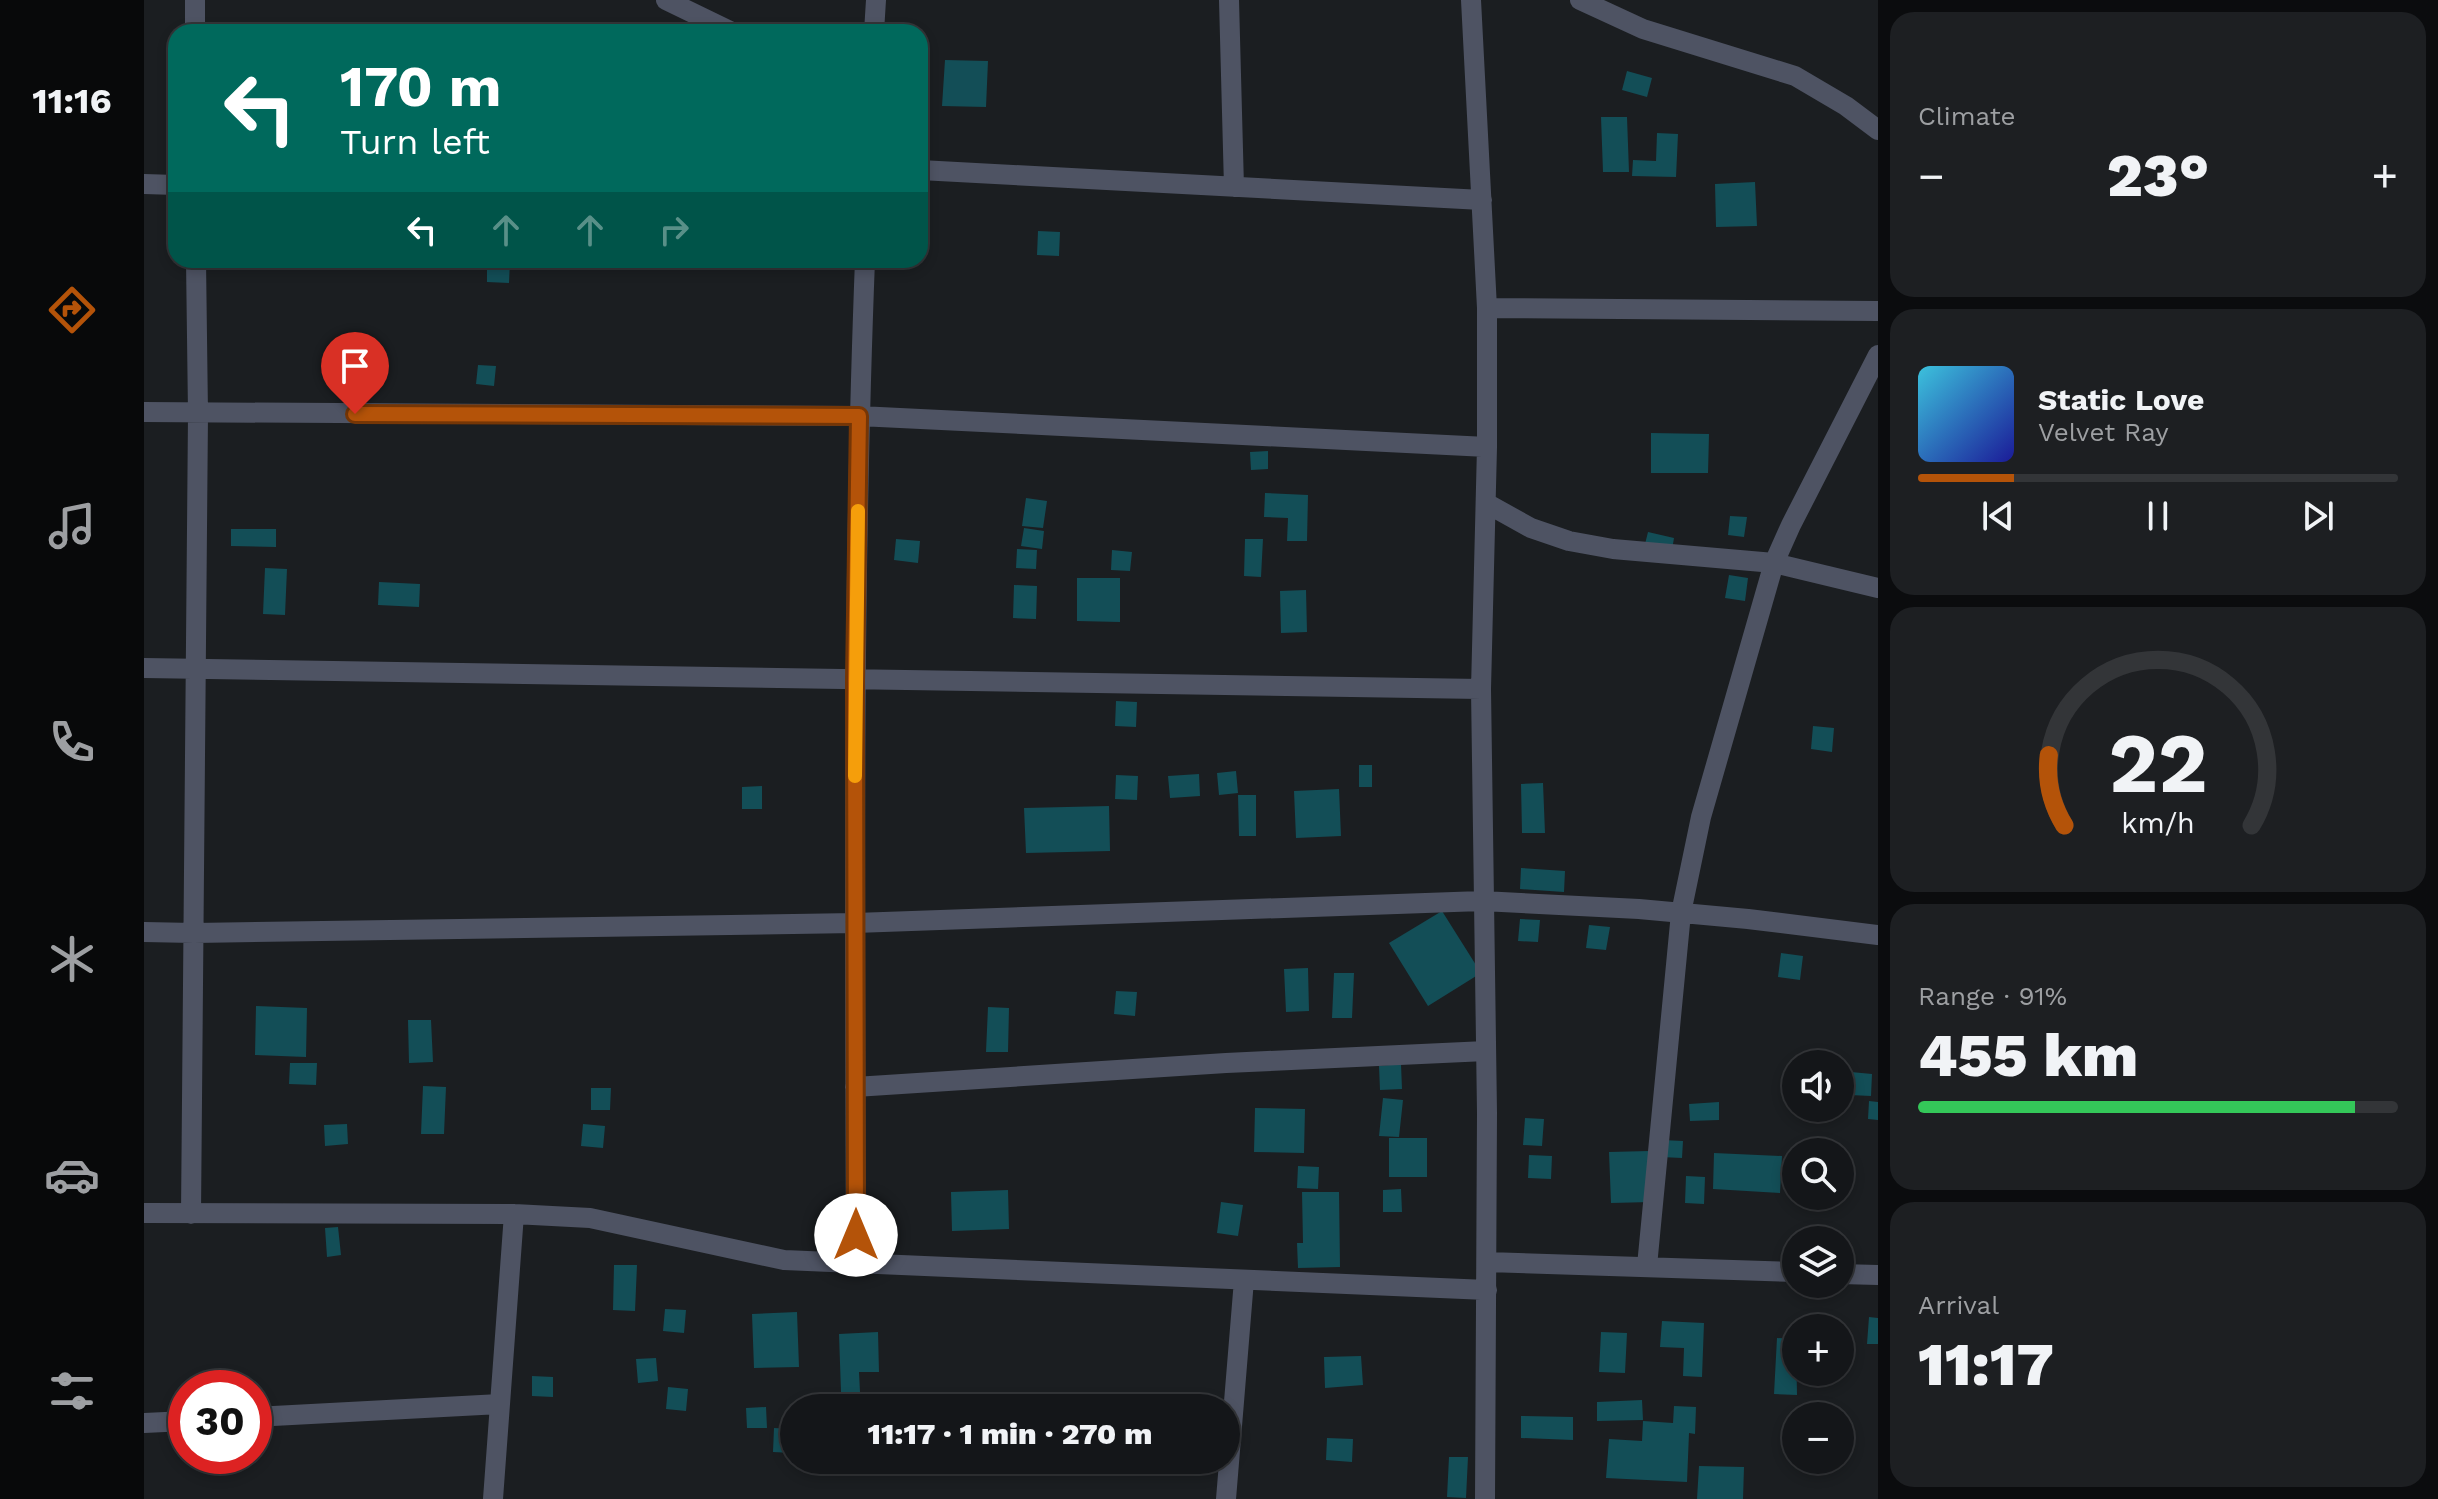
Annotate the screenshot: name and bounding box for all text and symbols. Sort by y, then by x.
text: 170 m [340,54,502,120]
icon: left [208,56,312,160]
text: 11:16 [32,80,112,122]
text: Climate [1918,101,2016,131]
text: Turn left [340,121,490,163]
text: 23° [2107,140,2209,211]
text: − [1918,150,1945,202]
text: + [2371,150,2398,202]
icon: left [400,208,444,252]
icon: ahead [484,208,528,252]
icon: ahead [568,208,612,252]
icon: right [652,208,696,252]
icon: directions [44,282,100,338]
pin [321,332,389,414]
icon: arrive [333,344,377,388]
text: Static Love [2038,382,2204,417]
text: Velvet Ray [2038,417,2169,447]
icon: previous [1976,494,2020,538]
icon: pause [2136,494,2180,538]
icon: next [2296,494,2340,538]
icon: music [44,498,100,554]
icon: phone [44,714,100,770]
text: 22 [2108,714,2208,811]
text: km/h [2121,806,2195,840]
icon: climate [44,931,100,987]
text: Range · 91% [1918,981,2067,1011]
text: 455 km [1918,1020,2138,1091]
map controls [1782,1050,1854,1474]
button: sound [1782,1050,1854,1122]
button: search [1782,1138,1854,1210]
icon: car [44,1147,100,1203]
position arrow [814,1193,898,1277]
button: layers [1782,1226,1854,1298]
text: Arrival [1918,1290,1999,1320]
button: + [1782,1314,1854,1386]
text: 11:17 [1918,1329,2054,1400]
icon: filters [44,1363,100,1419]
speed limit sign: 30 [168,1370,272,1474]
button: − [1782,1402,1854,1474]
text: 11:17 · 1 min · 270 m [868,1416,1152,1451]

